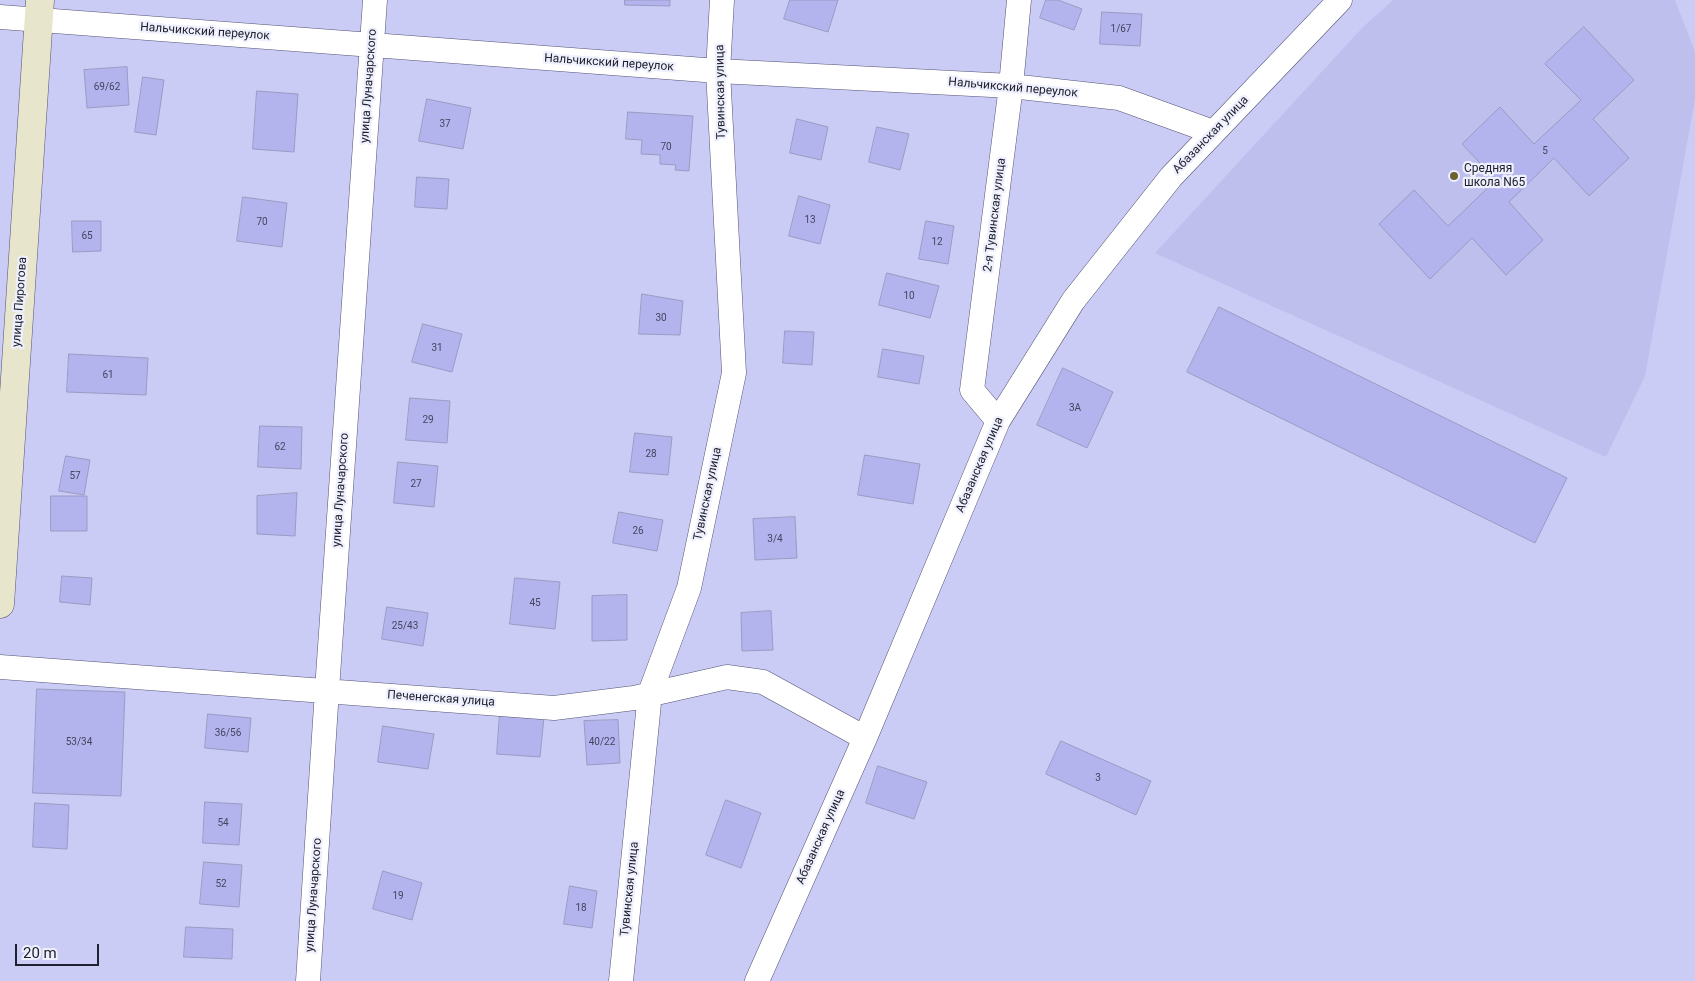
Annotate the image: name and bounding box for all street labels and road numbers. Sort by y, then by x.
street label: Нальчикский переулок [140,20,270,44]
street label: улица Луначарского [358,28,380,144]
street label: Тувинская улица [713,44,729,140]
street label: Нальчикский переулок [544,51,674,75]
street label: Нальчикский переулок [948,75,1078,101]
street label: Абазанская улица [1170,93,1252,177]
street label: 2-я Тувинская улица [981,157,1009,273]
street label: улица Пирогова [10,257,30,347]
street label: Абазанская улица [953,415,1007,515]
street label: улица Луначарского [330,432,352,548]
street label: Тувинская улица [691,446,725,542]
street label: Печенегская улица [387,688,495,710]
street label: Абазанская улица [794,787,848,887]
street label: улица Луначарского [303,837,325,953]
street label: Тувинская улица [618,841,642,937]

